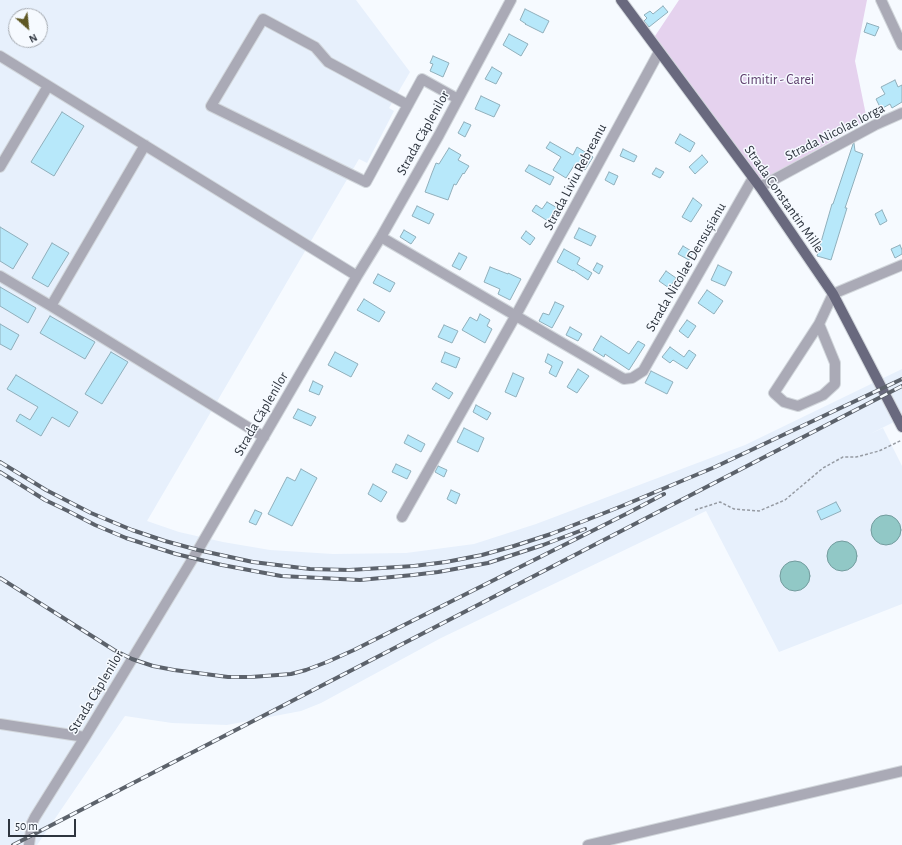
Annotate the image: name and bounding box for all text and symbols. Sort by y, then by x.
north arrow [8,8,48,48]
text: N [27,32,39,45]
park label: Cimitir - Carei [740,72,814,88]
street label: Strada Căplenilor [393,88,453,178]
street label: Strada Nicolae Iorga [782,100,888,164]
street label: Strada Liviu Rebreanu [540,121,610,233]
street label: Strada Constantin Mille [741,142,827,256]
street label: Strada Nicolae Densușianu [642,200,730,334]
street label: Strada Căplenilor [230,369,292,459]
street label: Strada Căplenilor [65,647,127,737]
scale bar [10,811,78,837]
text: 50 m [15,820,38,832]

